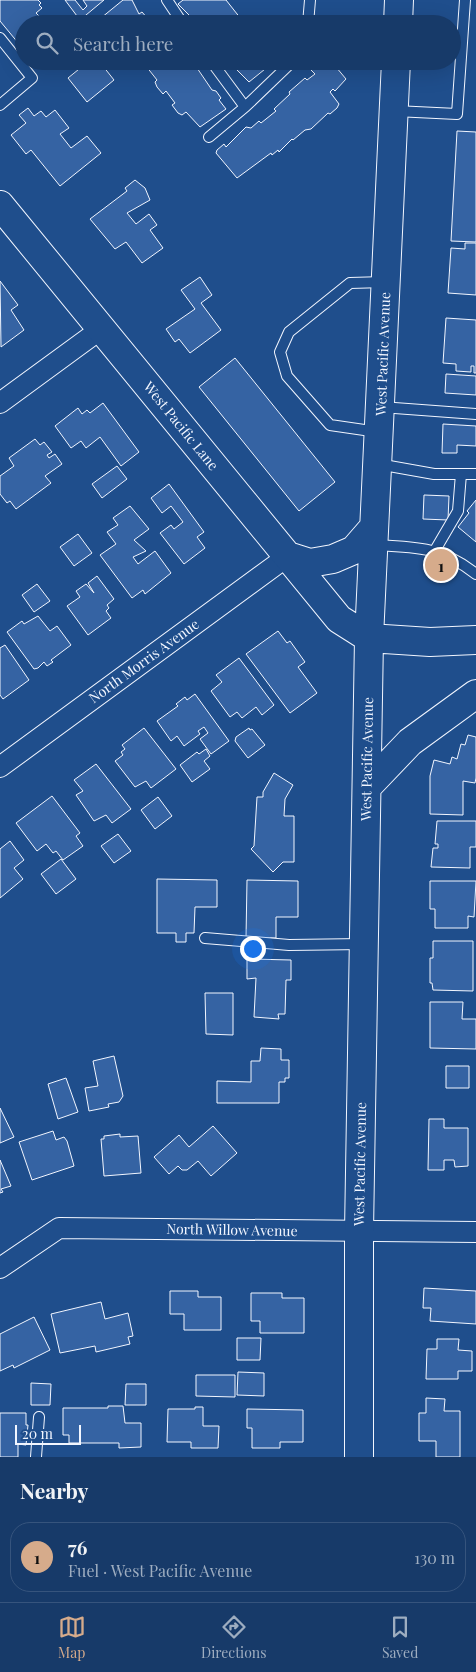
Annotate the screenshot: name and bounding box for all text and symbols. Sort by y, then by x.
search box [15,15,461,70]
icon: search [33,29,61,57]
text: Search here [73,30,173,56]
street label: West Pacific Avenue [371,292,394,417]
street label: West Pacific Lane [139,377,223,474]
pin: 1 [425,546,457,584]
street label: North Morris Avenue [85,614,203,707]
street label: West Pacific Avenue [356,697,377,822]
your location [240,936,266,962]
street label: West Pacific Avenue [349,1102,370,1227]
street label: North Willow Avenue [166,1219,298,1240]
scale bar [15,1422,81,1445]
text: 20 m [22,1424,53,1443]
text: Nearby [20,1476,89,1504]
text: 76 [68,1534,87,1560]
text: 1 [34,1547,40,1568]
text: 130 m [414,1547,455,1568]
text: Fuel · West Pacific Avenue [68,1560,252,1581]
tab: Map [58,1613,86,1662]
tab: Directions [201,1613,267,1662]
tab: Saved [382,1613,418,1662]

